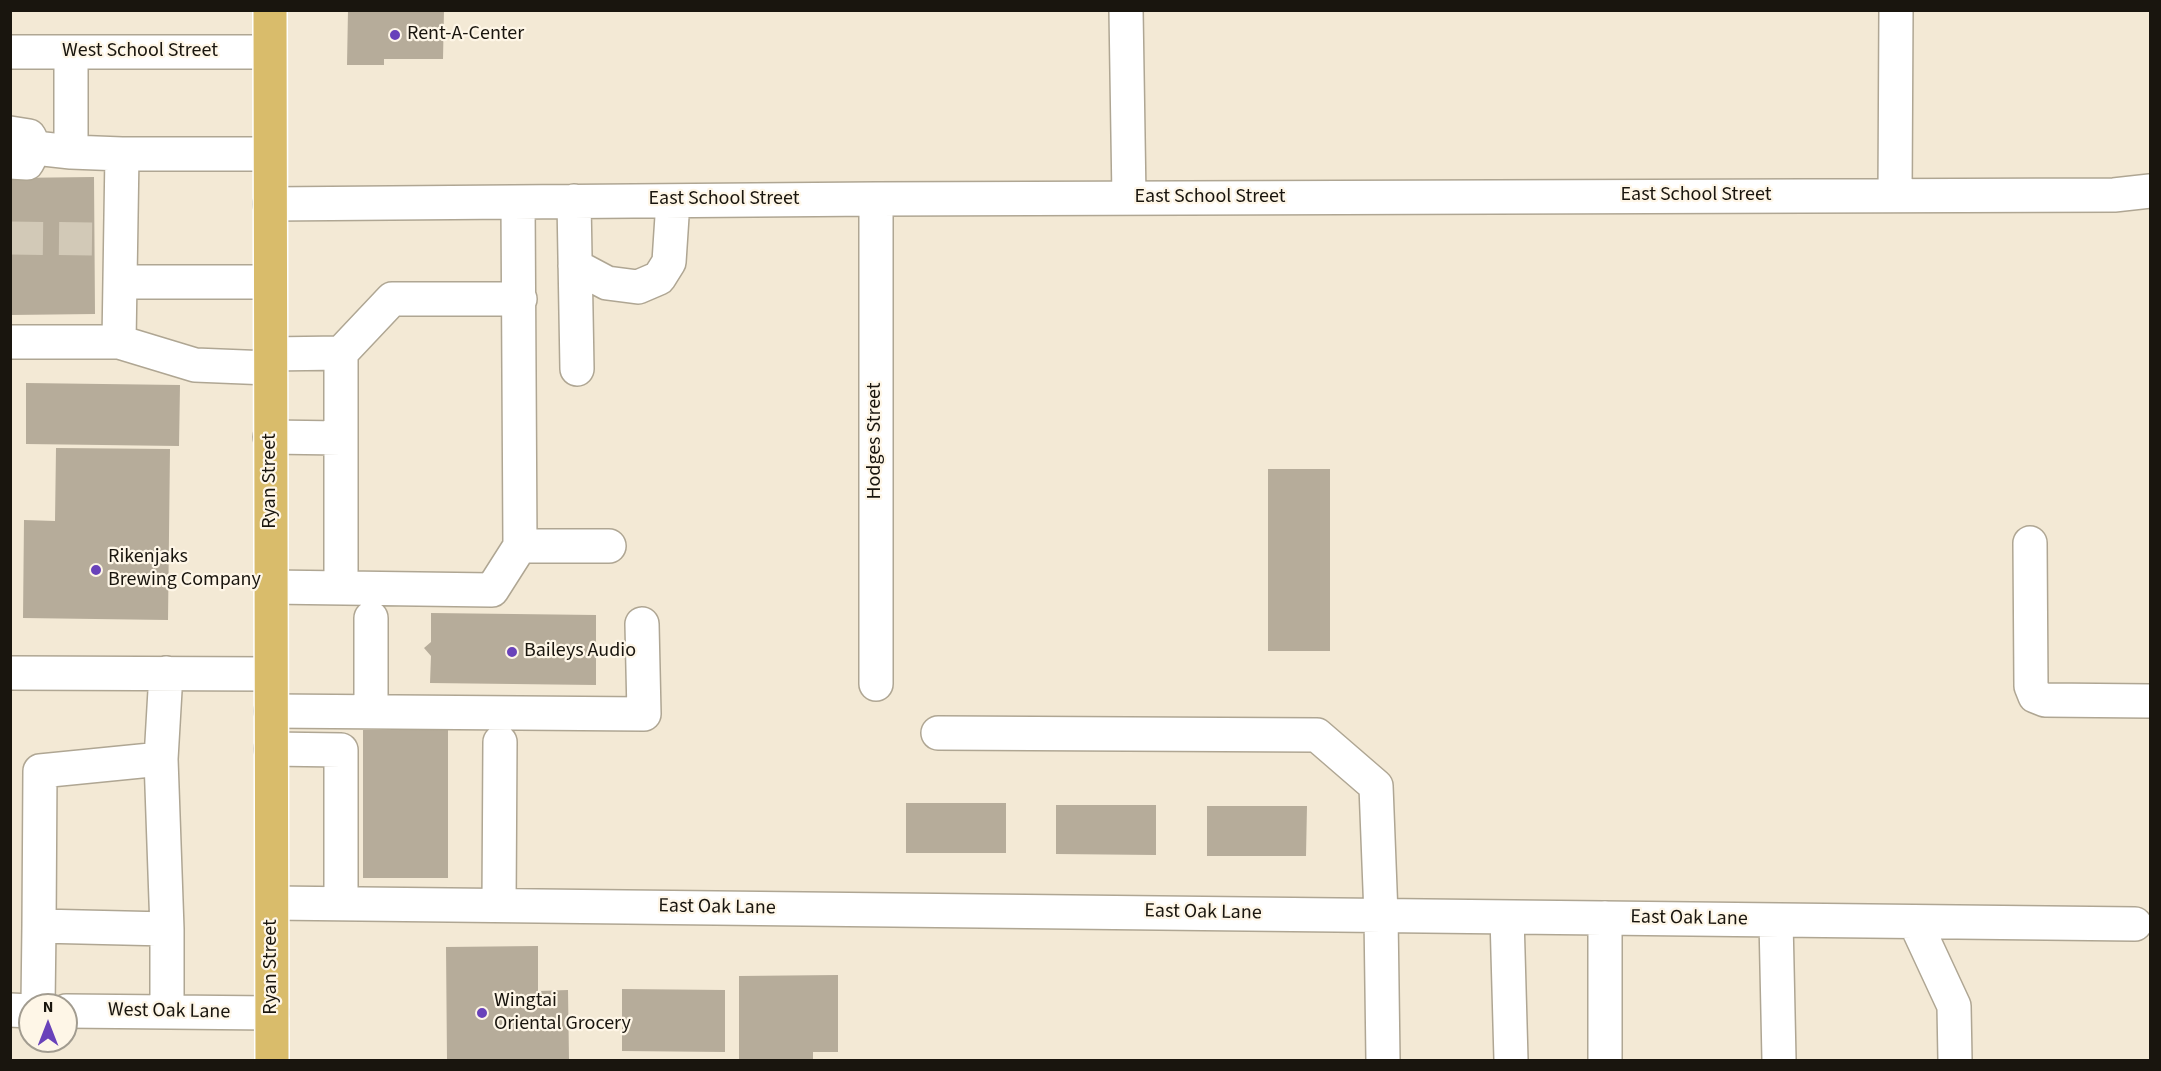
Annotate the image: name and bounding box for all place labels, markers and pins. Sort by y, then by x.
place label: Rent-A-Center [407,23,524,47]
marker: Rent-A-Center [388,28,402,42]
place label: Rikenjaks Brewing Company [108,546,261,593]
marker: Rikenjaks Brewing Company [89,563,103,577]
place label: Baileys Audio [524,640,636,664]
marker: Baileys Audio [505,645,519,659]
place label: Wingtai Oriental Grocery [494,990,631,1037]
marker: Wingtai Oriental Grocery [475,1006,489,1020]

